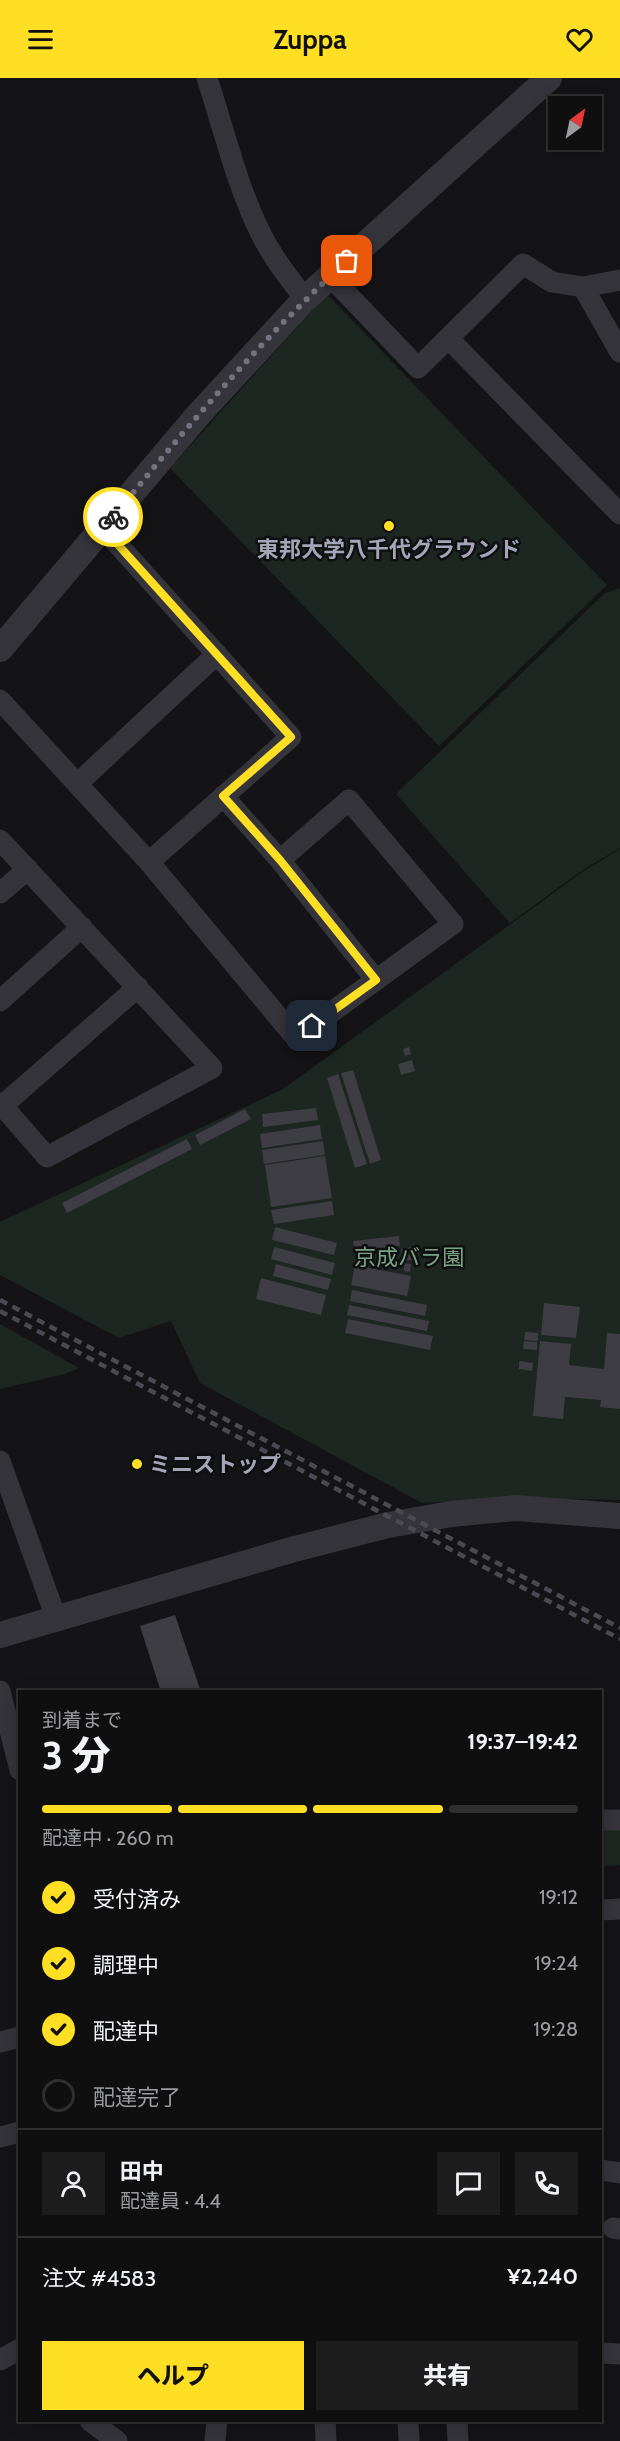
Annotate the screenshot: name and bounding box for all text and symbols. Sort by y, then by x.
icon: menu [24,23,57,56]
text: Zuppa [273,23,347,56]
icon: heart [563,23,596,56]
north arrow [548,96,602,150]
map controls [548,96,602,150]
pin [321,235,372,286]
icon: bag [330,244,363,277]
courier [83,487,143,547]
icon: bike [97,501,130,534]
marker: 東邦大学八千代グラウンド [382,519,396,533]
place label: 東邦大学八千代グラウンド [257,536,521,563]
pin [286,1000,337,1051]
icon: home [295,1009,328,1042]
park label: 京成バラ園 [354,1244,464,1271]
place label: ミニストップ [149,1451,281,1478]
marker: ミニストップ [130,1457,144,1471]
text: 到着まで [42,1708,122,1732]
text: 19:37–19:42 [467,1728,578,1755]
text: 3 分 [42,1731,111,1779]
text: 配達中 · 260 m [42,1826,174,1850]
icon: check [42,1881,75,1914]
text: 19:12 [539,1885,578,1909]
text: 受付済み [93,1886,181,1913]
icon: check [42,1947,75,1980]
text: 19:24 [534,1951,578,1975]
text: 調理中 [93,1952,159,1979]
icon: check [42,2013,75,2046]
text: 19:28 [533,2017,578,2041]
text: 配達中 [93,2018,159,2045]
text: 配達完了 [93,2084,181,2111]
button: person [42,2152,105,2215]
button: chat [437,2152,500,2215]
button: phone [515,2152,578,2215]
text: 田中 [120,2158,164,2185]
text: 配達員 · 4.4 [120,2189,221,2213]
text: ¥2,240 [507,2263,578,2290]
text: 注文 #4583 [42,2265,156,2292]
button: ヘルプ [42,2341,304,2410]
button: 共有 [316,2341,578,2410]

